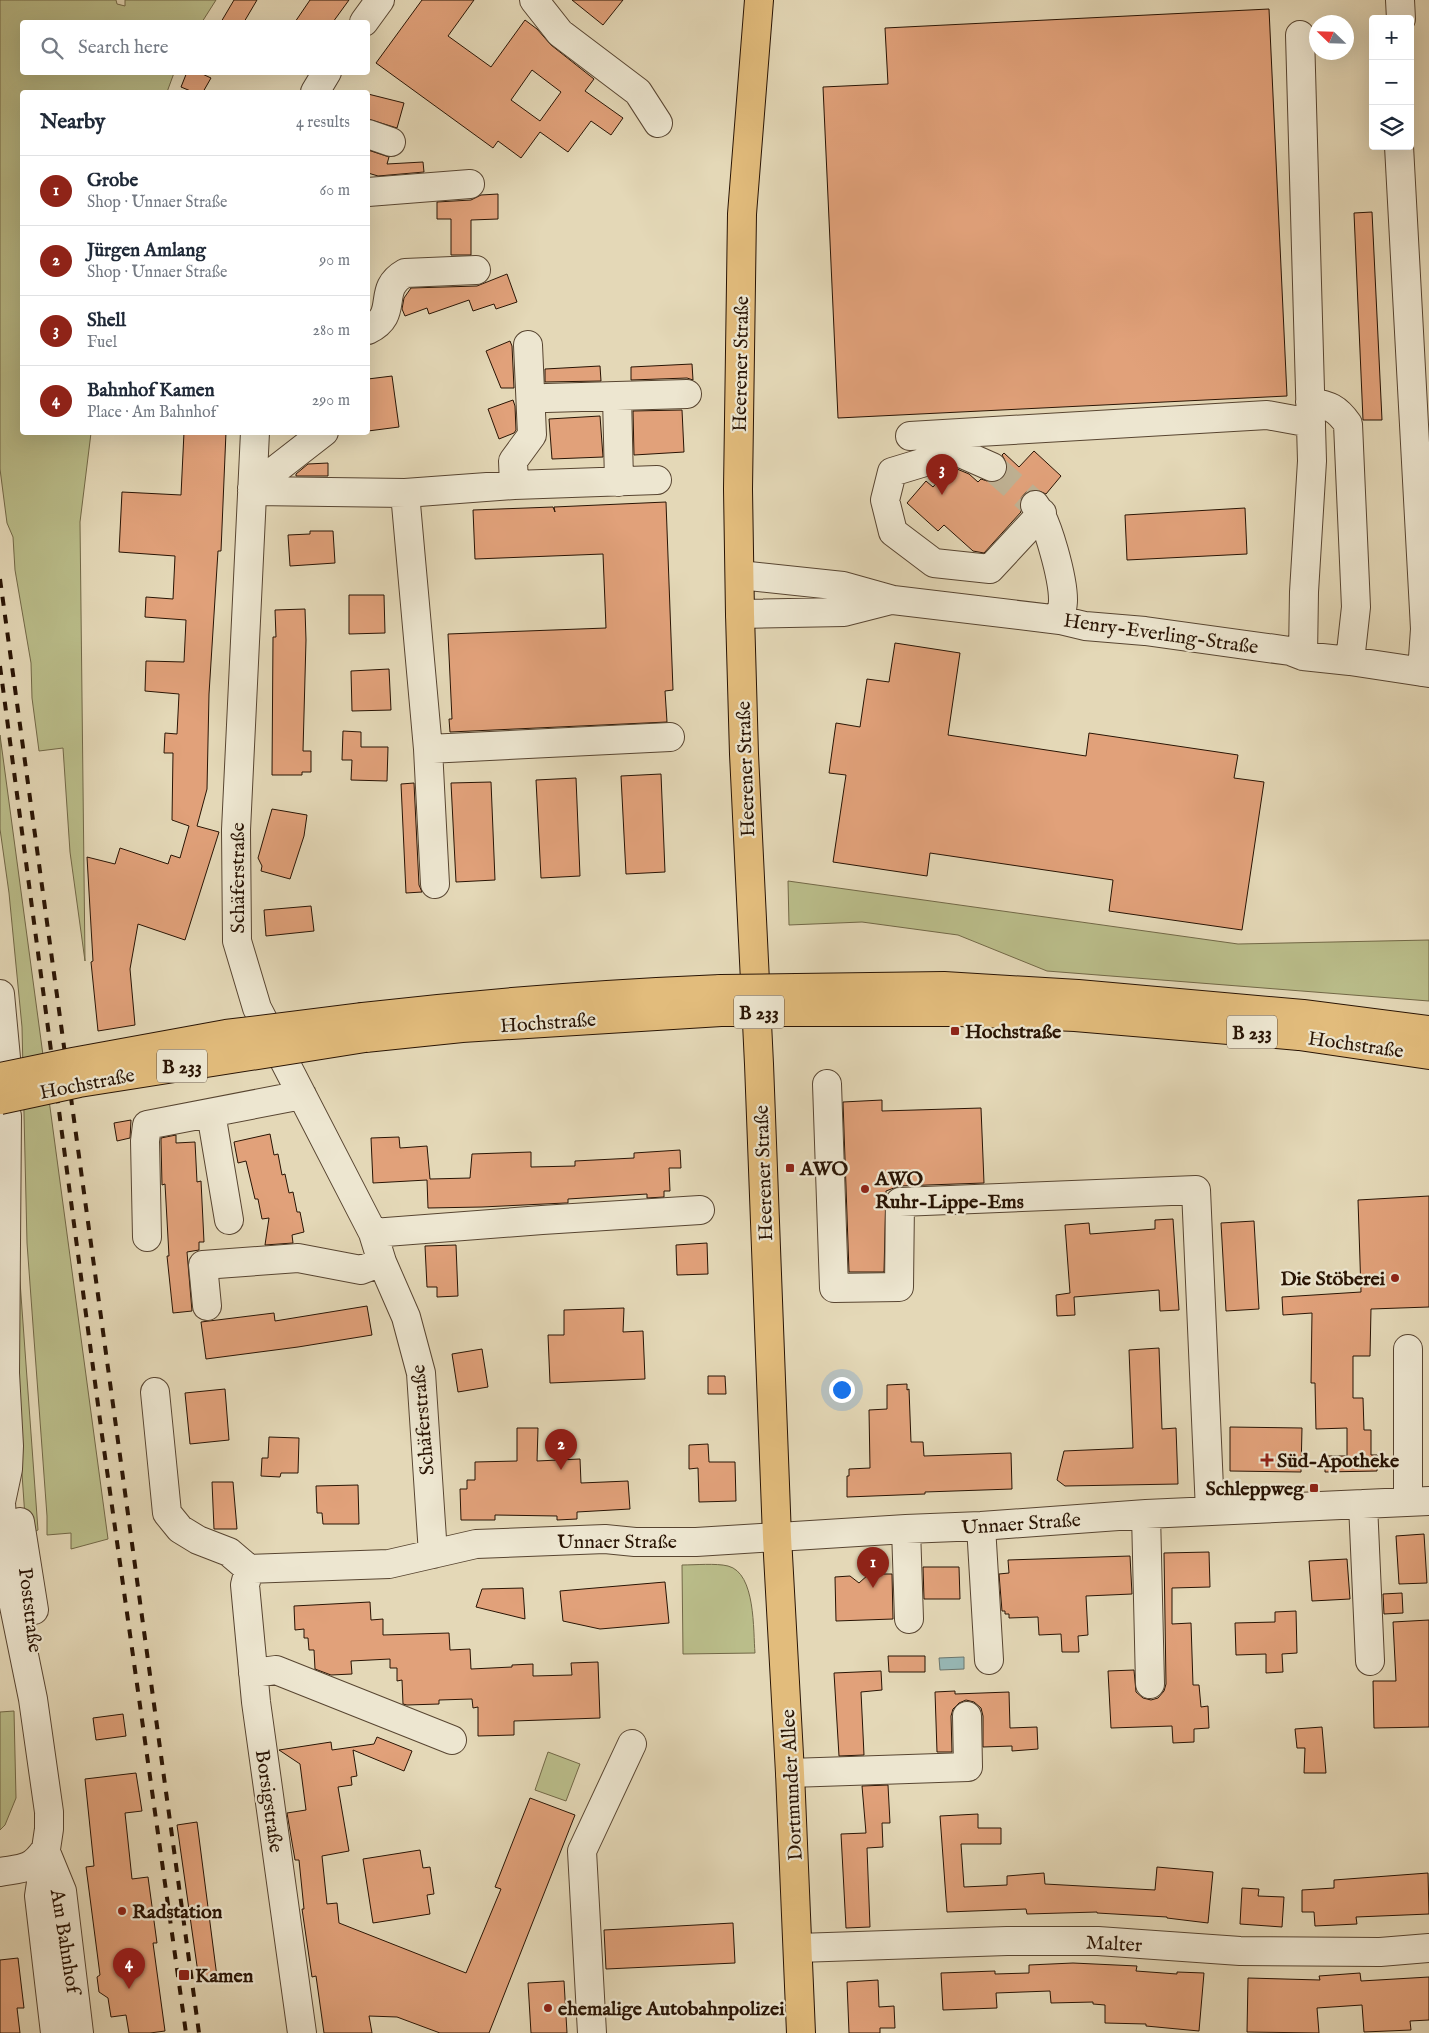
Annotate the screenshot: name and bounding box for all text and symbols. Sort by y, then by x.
north arrow [1309,15,1354,60]
map controls [1369,15,1414,150]
button: + [1369,15,1414,60]
search box [20,20,370,75]
icon: search [38,34,66,62]
text: Search here [78,36,169,60]
button: − [1369,60,1414,105]
button: layers [1369,105,1414,150]
text: Nearby [40,109,105,136]
text: 4 results [296,113,350,133]
text: Grobe [87,169,138,193]
text: 1 [53,181,59,201]
text: 60 m [320,181,350,201]
text: Shop · Unnaer Straße [87,193,227,213]
text: Jürgen Amlang [87,239,206,263]
text: 2 [52,251,60,271]
text: 90 m [319,251,350,271]
text: Shop · Unnaer Straße [87,263,227,283]
street label: Heerener Straße [728,296,755,432]
text: Shell [87,309,126,333]
text: 3 [53,321,59,341]
text: 280 m [313,321,350,341]
text: Fuel [87,333,117,353]
text: Bahnhof Kamen [87,379,215,403]
text: 4 [52,391,60,411]
text: 290 m [312,391,350,411]
text: Place · Am Bahnhof [87,403,216,423]
pin: 3 [926,454,958,495]
street label: Henry-Everling-Straße [1062,608,1260,661]
street label: Heerener Straße [732,701,761,837]
street label: Schäferstraße [226,822,251,934]
road number: B 233 [734,996,784,1028]
street label: Hochstraße [499,1008,597,1039]
road number: B 233 [1227,1016,1277,1048]
place label: Hochstraße [965,1020,1062,1045]
marker: Hochstraße [949,1025,961,1037]
street label: Hochstraße [1306,1026,1405,1065]
road number: B 233 [157,1050,207,1082]
street label: Hochstraße [38,1063,137,1106]
street label: Heerener Straße [750,1105,779,1241]
place label: AWO [799,1157,849,1182]
marker: AWO [784,1162,796,1174]
place label: AWO Ruhr-Lippe-Ems [874,1167,1024,1215]
marker: AWO Ruhr-Lippe-Ems [859,1183,871,1195]
place label: Die Stöberei [1281,1267,1386,1292]
marker: Die Stöberei [1389,1272,1401,1284]
street label: Schäferstraße [406,1363,441,1476]
your location [829,1377,855,1403]
pin: 2 [545,1429,577,1470]
place label: Süd-Apotheke [1277,1449,1400,1474]
marker: Süd-Apotheke [1261,1454,1273,1466]
place label: Schleppweg [1205,1477,1305,1502]
marker: Schleppweg [1308,1482,1320,1494]
street label: Unnaer Straße [960,1508,1082,1541]
street label: Unnaer Straße [557,1530,677,1555]
pin: 1 [857,1547,889,1588]
street label: Poststraße [12,1566,47,1654]
street label: Dortmunder Allee [776,1709,809,1861]
street label: Borsigstraße [249,1748,288,1854]
street label: Am Bahnhof [44,1886,86,1999]
place label: Radstation [132,1900,223,1925]
marker: Radstation [116,1905,128,1917]
street label: Malter [1085,1931,1143,1958]
pin: 4 [113,1948,145,1989]
place label: Kamen [195,1964,254,1989]
marker: Kamen [177,1968,191,1982]
place label: ehemalige Autobahnpolizei [558,1997,785,2022]
marker: ehemalige Autobahnpolizei [542,2002,554,2014]

